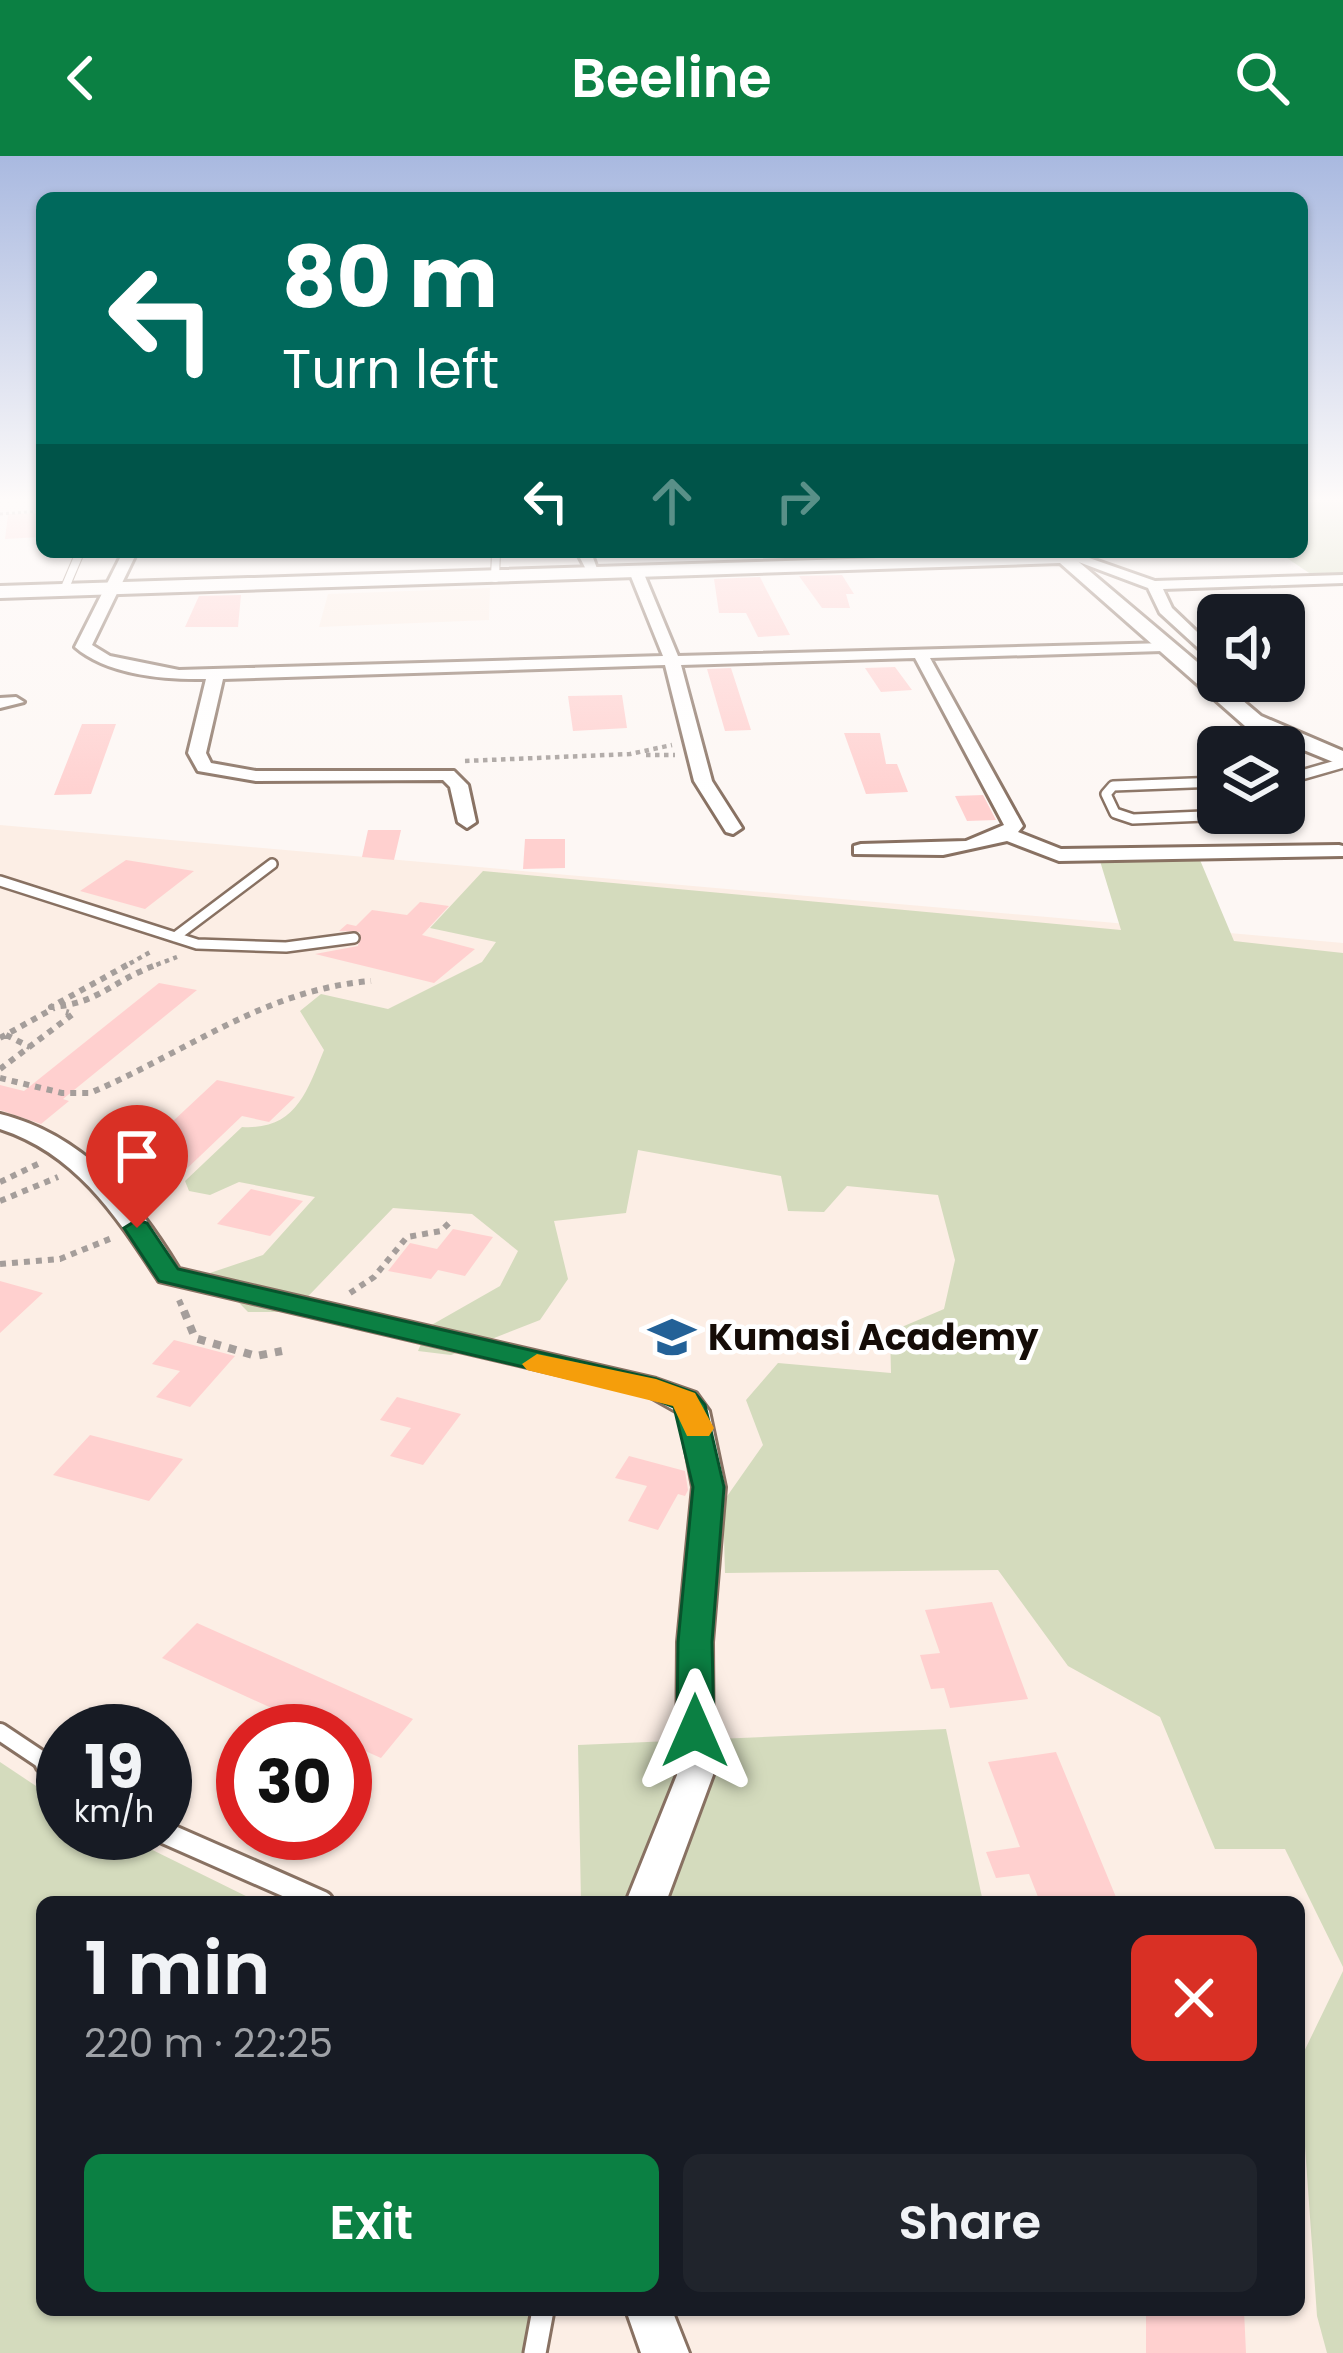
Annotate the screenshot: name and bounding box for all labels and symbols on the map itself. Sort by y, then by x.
pin [86,1105,188,1228]
school or university icon: Kumasi Academy [647,1312,697,1362]
place label: Kumasi Academy [708,1312,1039,1363]
position arrow [632,1668,758,1794]
speed limit sign: 30 [216,1704,372,1860]

